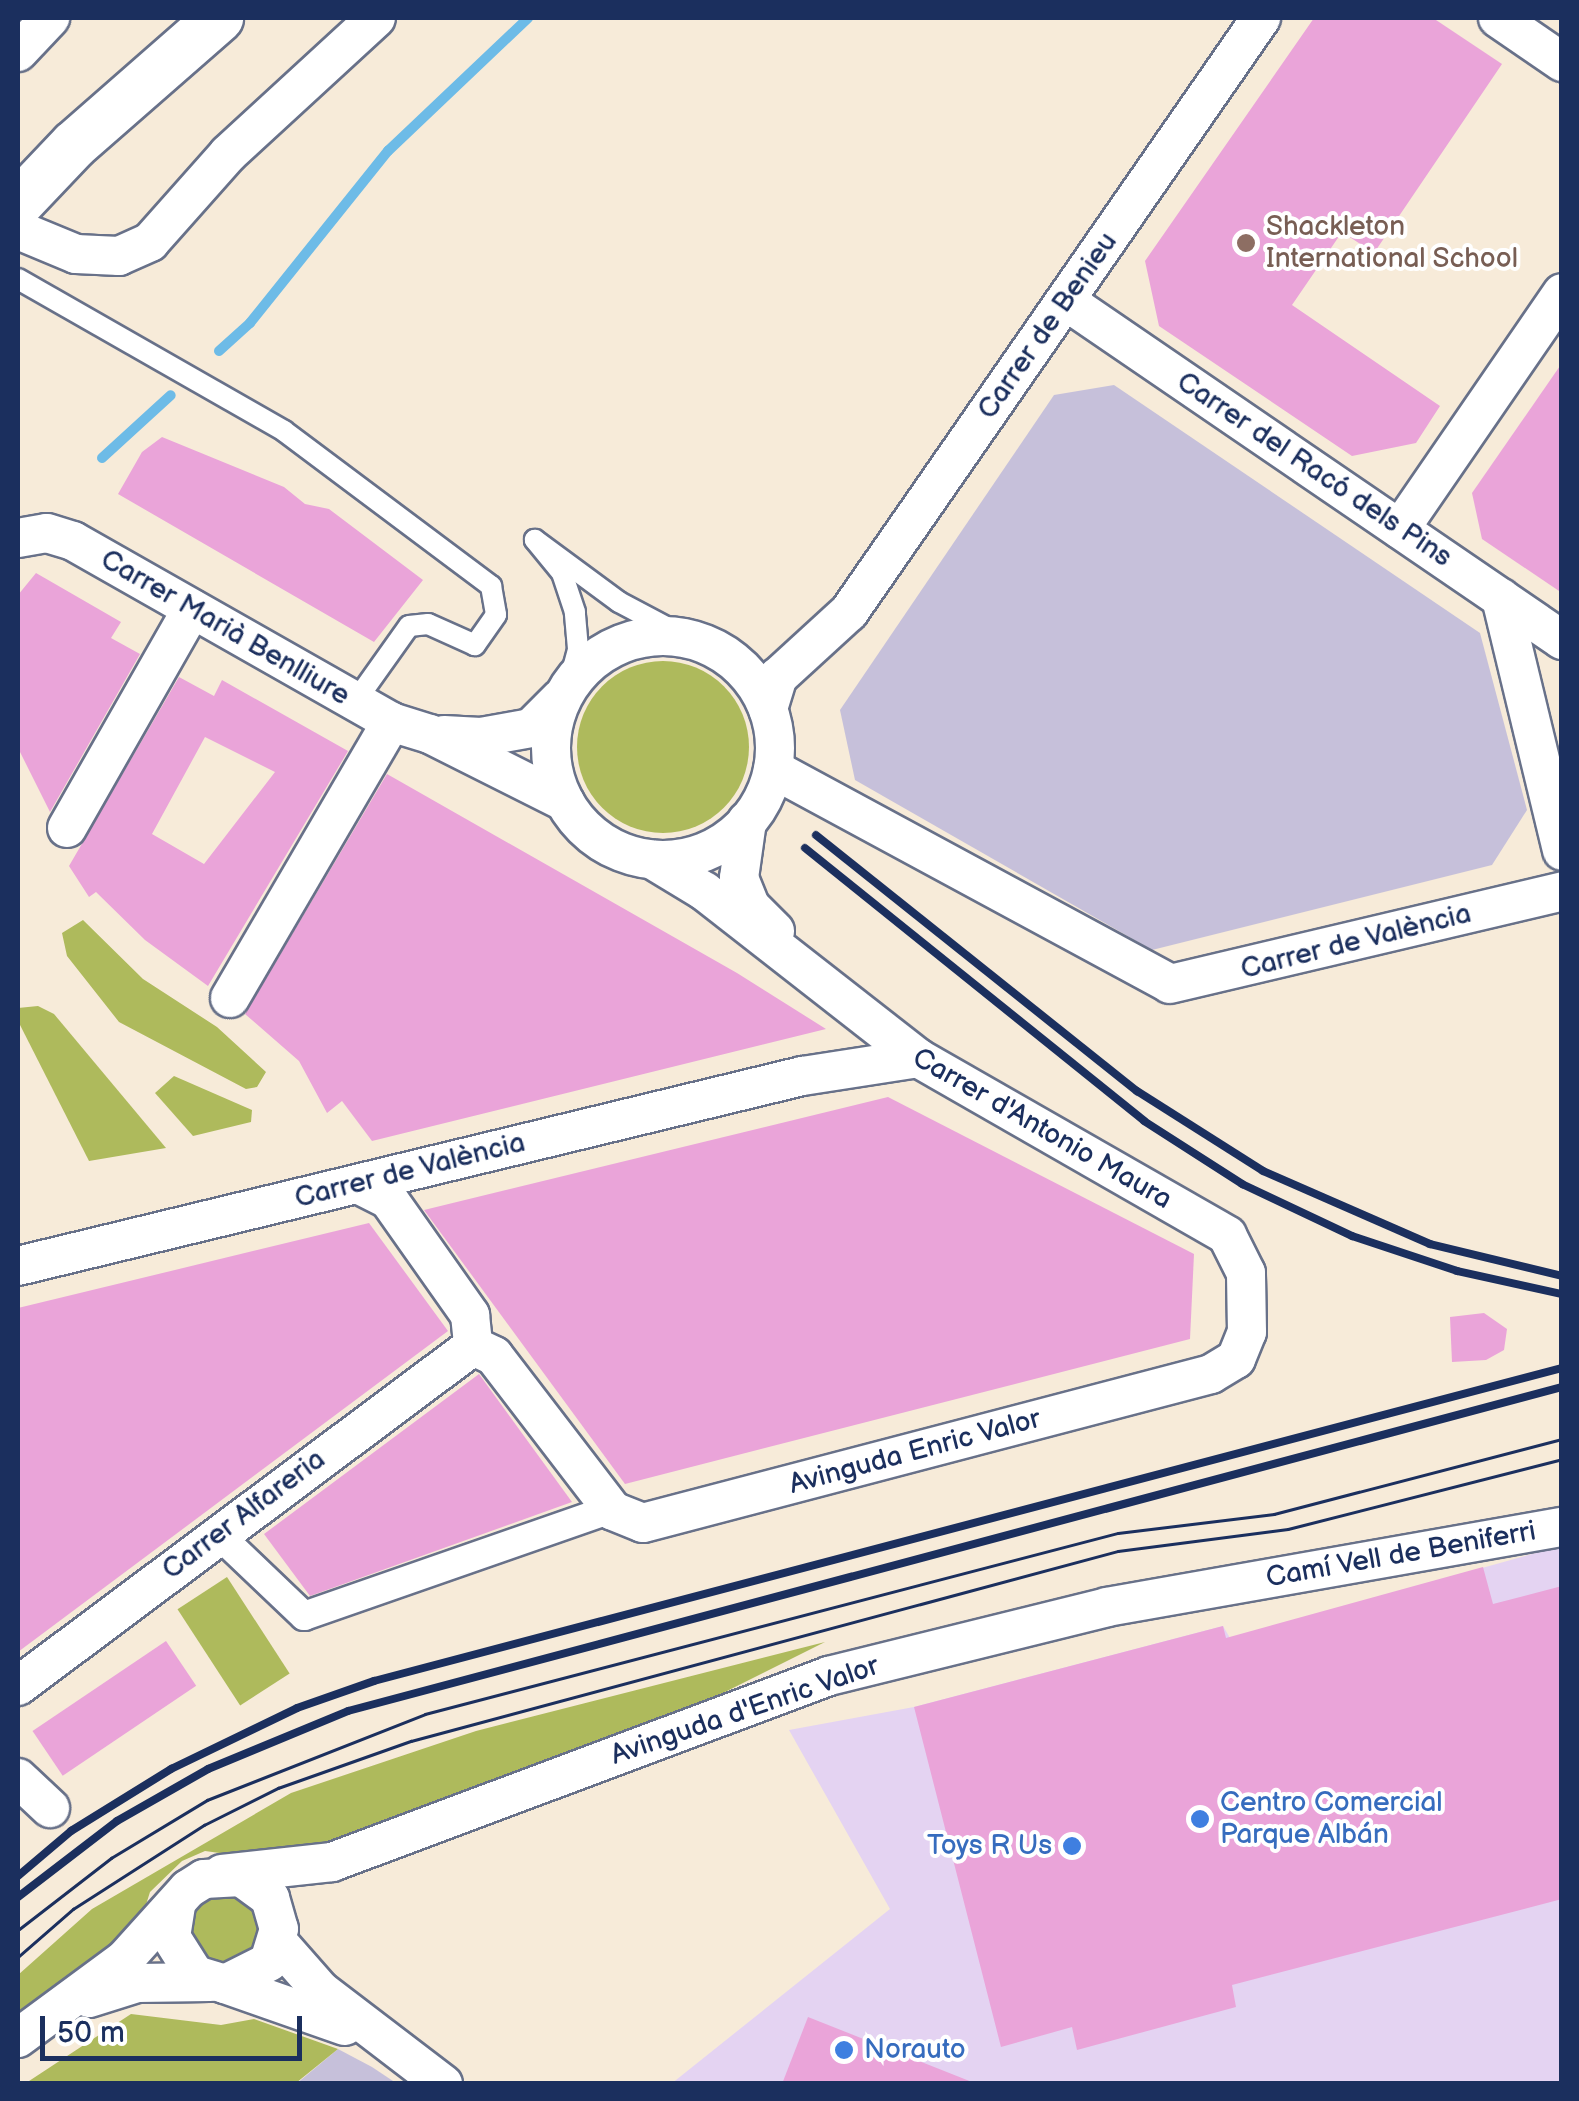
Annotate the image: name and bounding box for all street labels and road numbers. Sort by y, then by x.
street label: Carrer de Benieu [971,226,1125,426]
street label: Carrer del Racó dels Pins [1170,365,1458,575]
street label: Carrer Marià Benlliure [94,543,356,713]
street label: Carrer de València [1237,897,1475,987]
street label: Carrer d'Antonio Maura [906,1041,1178,1217]
street label: Carrer de València [291,1126,529,1216]
street label: Avinguda Enric Valor [785,1402,1045,1502]
street label: Carrer Alfareria [156,1443,332,1587]
street label: Camí Vell de Beniferri [1263,1515,1539,1595]
street label: Avinguda d'Enric Valor [606,1649,884,1773]

